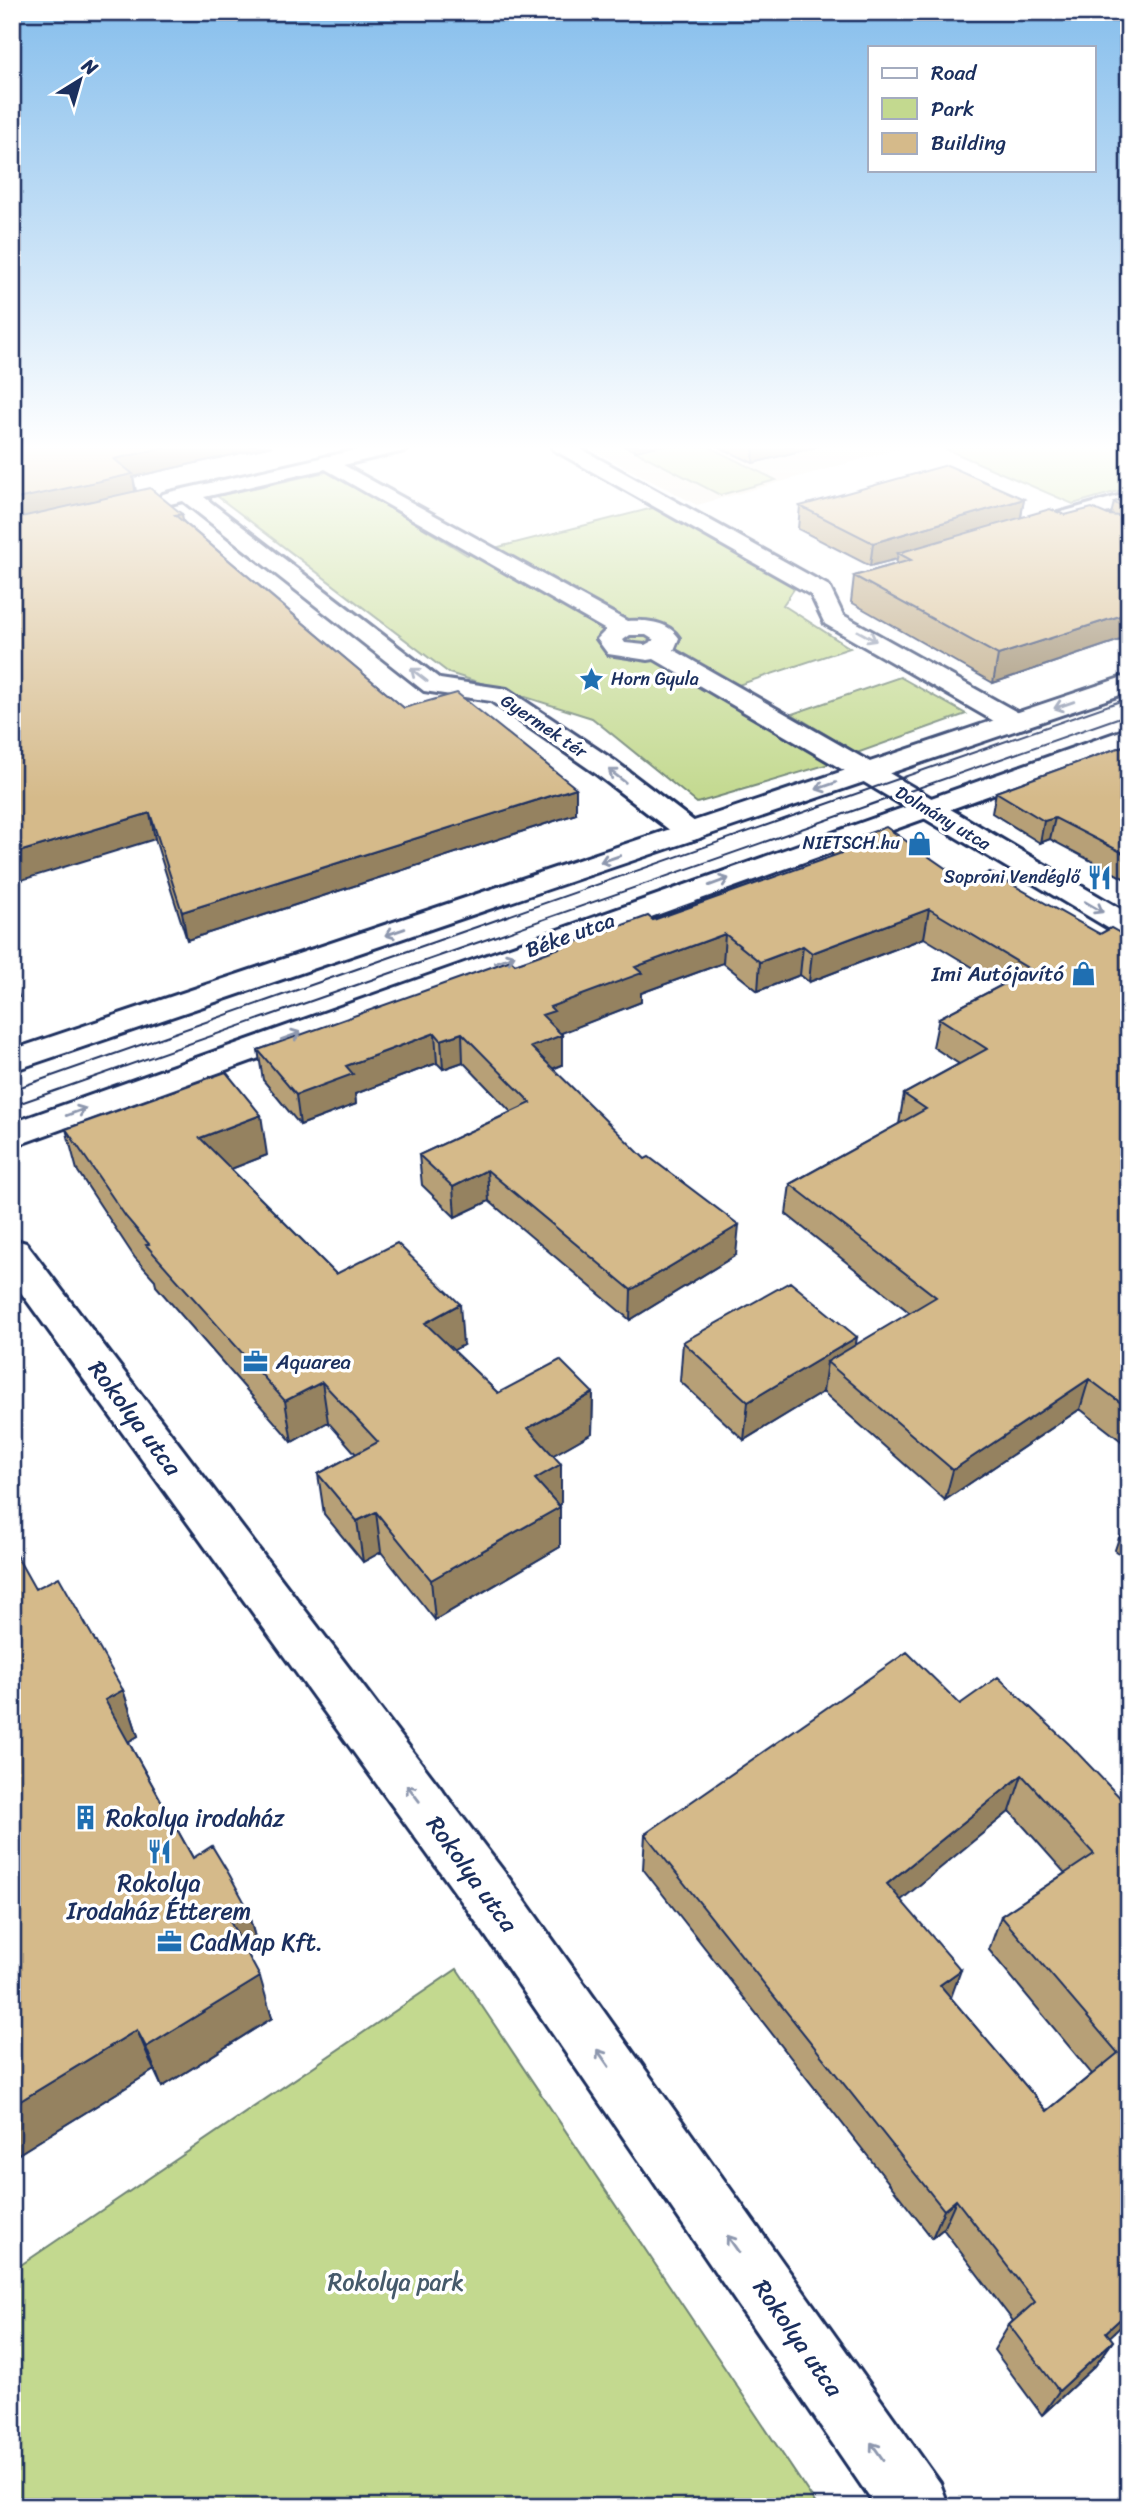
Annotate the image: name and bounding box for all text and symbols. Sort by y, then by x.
north arrow [46,46,116,116]
legend [868,46,1096,172]
text: N [74,49,106,84]
text: Road [931,54,978,92]
text: Park [931,90,974,128]
text: Building [931,124,1007,162]
one-way arrow [856,629,876,643]
place label: Horn Gyula [611,663,699,695]
place icon: Horn Gyula [577,665,605,693]
one-way arrow [410,668,429,683]
street label: Gyermek tér [494,685,595,768]
one-way arrow [1054,700,1076,712]
one-way arrow [608,768,626,783]
street label: Dolmány utca [889,777,998,860]
one-way arrow [815,781,837,793]
place label: NIETSCH.hu [803,827,900,859]
shop icon: NIETSCH.hu [906,829,934,857]
one-way arrow [600,854,622,866]
place label: Soproni Vendéglő [944,861,1082,893]
restaurant icon: Soproni Vendéglő [1086,863,1114,891]
one-way arrow [707,875,729,887]
one-way arrow [1084,900,1104,914]
street label: Béke utca [520,901,621,969]
one-way arrow [384,927,406,939]
one-way arrow [493,952,515,964]
place label: Imi Autójavító [930,955,1064,993]
shop icon: Imi Autójavító [1070,960,1098,988]
one-way arrow [279,1028,301,1041]
one-way arrow [65,1105,87,1118]
place label: Aquarea [275,1343,352,1381]
office icon: Aquarea [242,1348,270,1376]
street label: Rokolya utca [77,1351,193,1486]
one-way arrow [406,1784,421,1803]
place label: Rokolya irodaház [106,1797,285,1839]
building icon: Rokolya irodaház [72,1804,100,1832]
street label: Rokolya utca [415,1806,530,1942]
restaurant icon: Rokolya Irodaház Étterem [145,1838,173,1866]
place label: Rokolya Irodaház Étterem [66,1862,251,1932]
place label: CadMap Kft. [190,1921,323,1963]
office icon: CadMap Kft. [156,1928,184,1956]
one-way arrow [596,2049,610,2068]
one-way arrow [726,2235,740,2254]
park label: Rokolya park [328,2261,464,2303]
street label: Rokolya utca [742,2270,855,2407]
one-way arrow [870,2442,884,2461]

